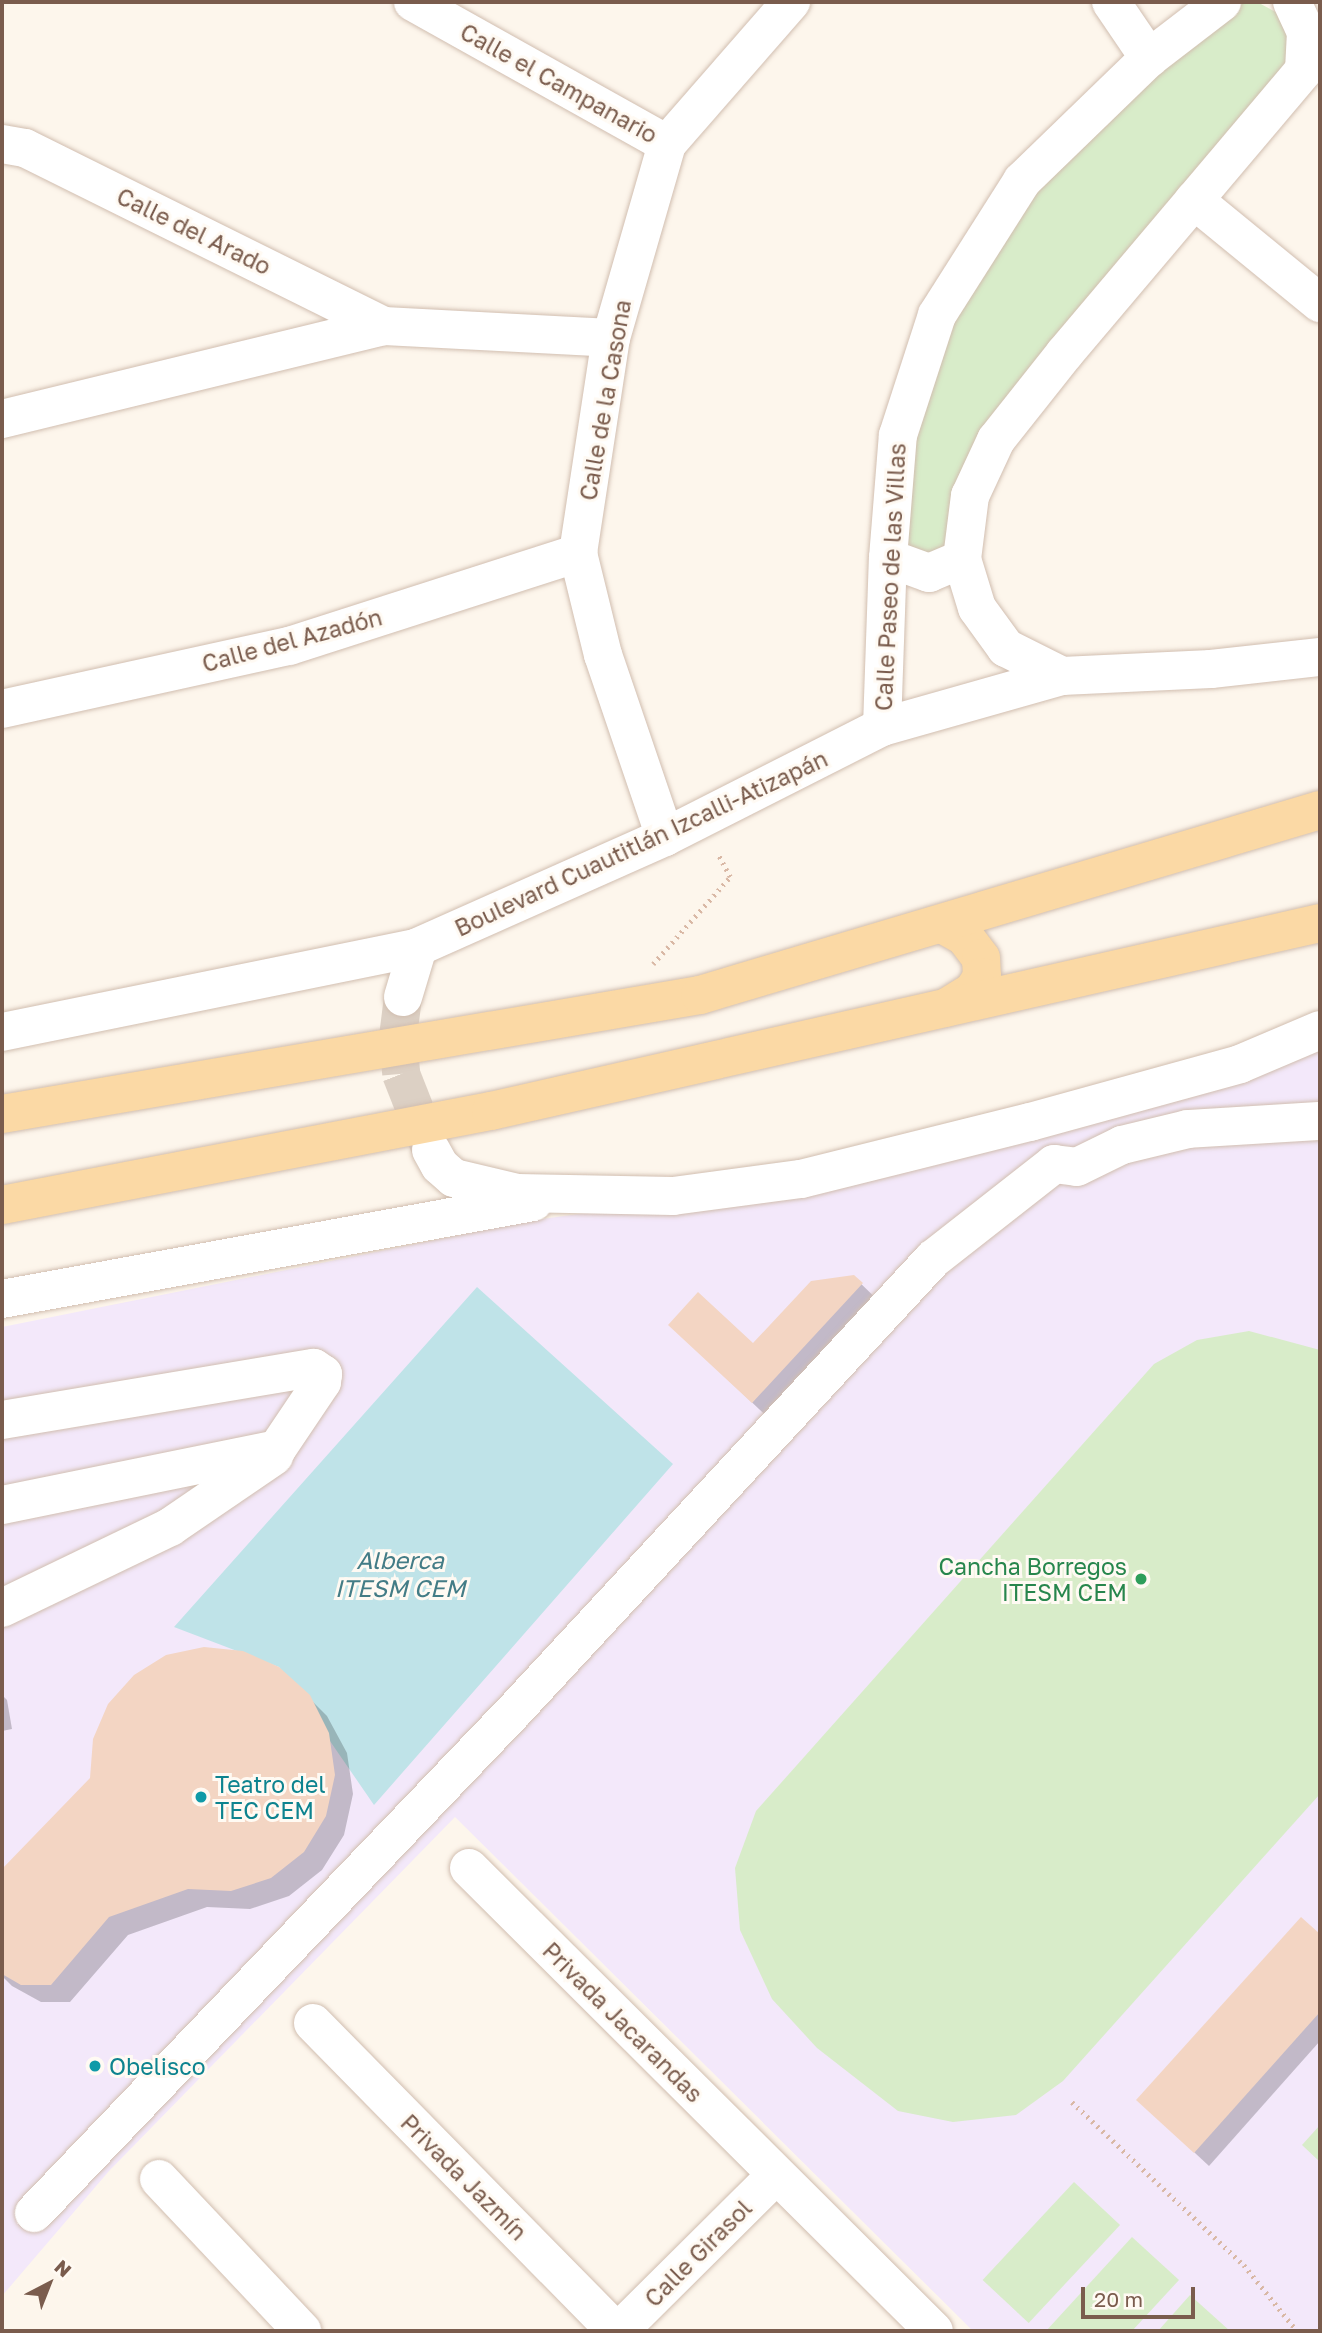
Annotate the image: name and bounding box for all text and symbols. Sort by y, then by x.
street label: Calle el Campanario [456,17,662,149]
street label: Calle del Arado [112,182,276,280]
street label: Calle de la Casona [574,297,636,503]
street label: Calle Paseo de las Villas [869,442,911,712]
street label: Calle del Azadón [199,603,385,677]
street label: Boulevard Cuautitlán Izcalli-Atizapán [450,744,832,942]
water label: Alberca ITESM CEM [335,1546,465,1602]
place label: Cancha Borregos ITESM CEM [938,1552,1127,1606]
marker: Cancha Borregos ITESM CEM [1133,1571,1149,1587]
place label: Teatro del TEC CEM [215,1770,326,1824]
marker: Teatro del TEC CEM [193,1789,209,1805]
street label: Privada Jacarandas [537,1936,709,2108]
place label: Obelisco [109,2052,206,2080]
marker: Obelisco [87,2058,103,2074]
street label: Privada Jazmín [395,2108,533,2246]
street label: Calle Girasol [639,2194,757,2312]
north arrow [14,2249,84,2319]
text: N [50,2255,76,2281]
scale bar [1084,2274,1198,2318]
text: 20 m [1094,2286,1143,2312]

